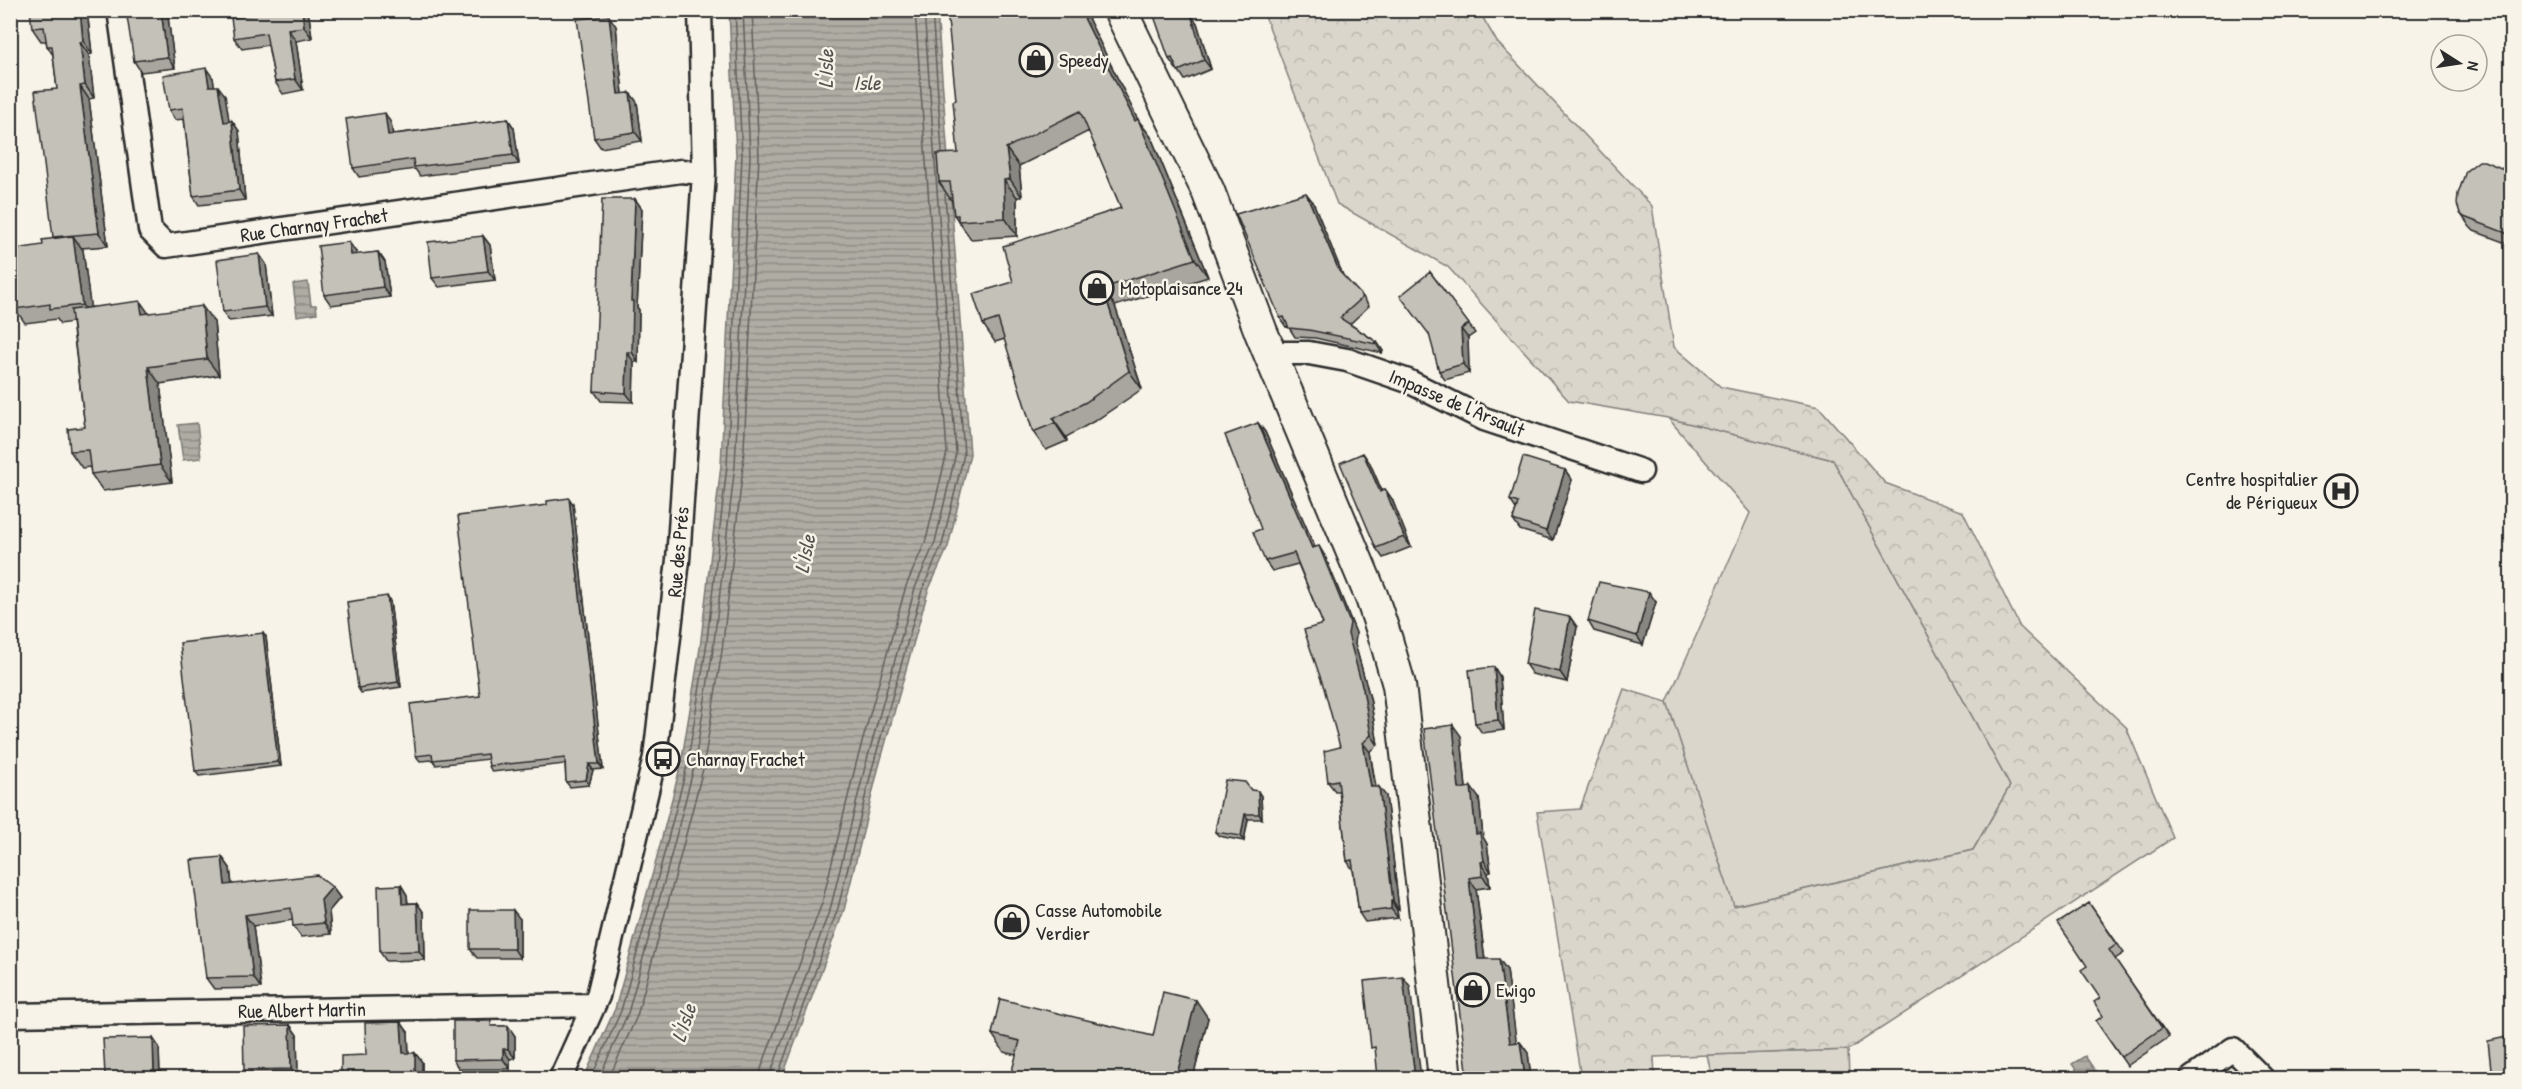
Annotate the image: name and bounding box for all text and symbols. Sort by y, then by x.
north arrow [2429,33,2489,93]
shop icon: Speedy [1018,42,1054,78]
place label: Speedy [1059,46,1109,73]
water label: L'Isle [811,48,840,88]
text: N [2462,60,2485,73]
water label: Isle [854,68,882,97]
street label: Rue Charnay Frachet [239,201,390,248]
shop icon: Motoplaisance 24 [1079,270,1115,306]
place label: Motoplaisance 24 [1120,274,1243,301]
street label: Impasse de l'Arsault [1385,362,1530,444]
place label: Centre hospitalier de Périgueux [2186,465,2318,515]
hospital icon: Centre hospitalier de Périgueux [2323,473,2359,509]
street label: Rue des Prés [660,505,695,598]
water label: L'Isle [787,531,823,575]
bus stop icon: Charnay Frachet [645,741,681,777]
place label: Charnay Frachet [686,745,806,772]
place label: Casse Automobile Verdier [1035,896,1162,946]
shop icon: Casse Automobile Verdier [994,904,1030,940]
shop icon: Ewigo [1455,972,1491,1008]
place label: Ewigo [1496,976,1536,1003]
street label: Rue Albert Martin [238,995,366,1024]
water label: L'Isle [664,999,704,1046]

